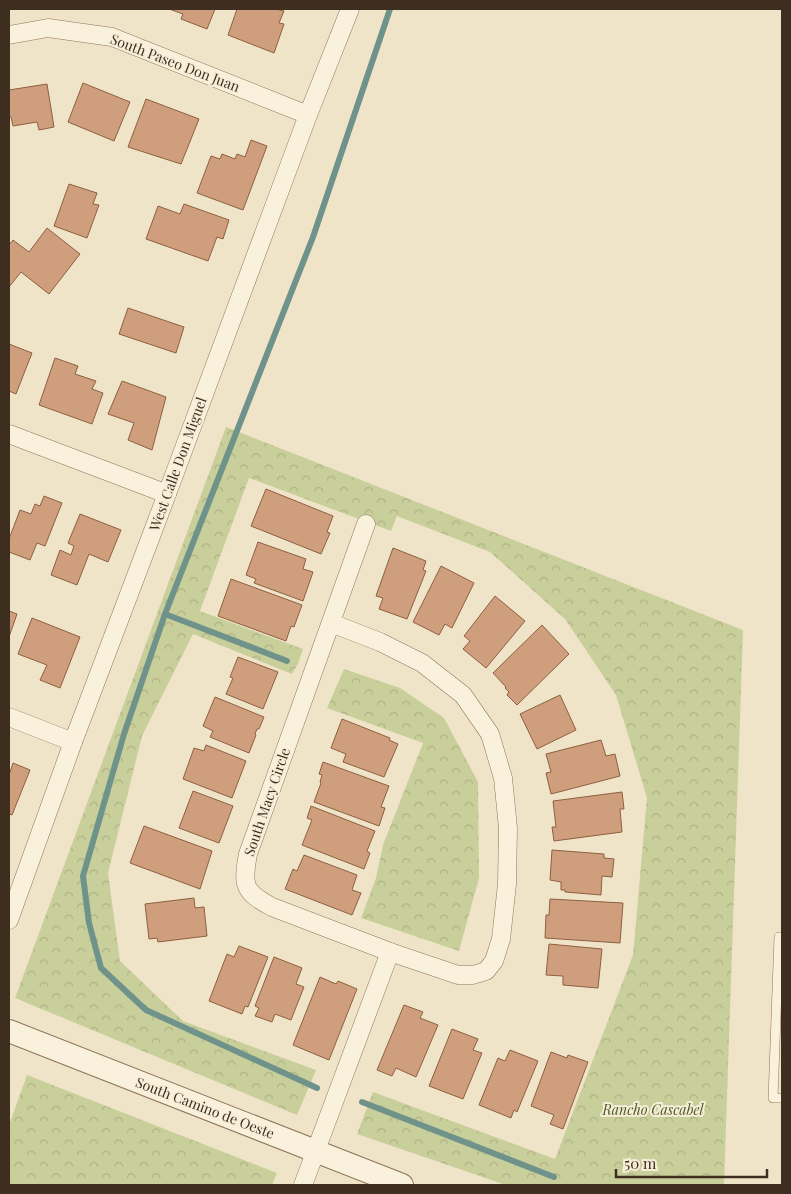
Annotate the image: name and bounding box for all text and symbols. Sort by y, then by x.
street label: South Paseo Don Juan [108,29,243,96]
street label: West Calle Don Miguel [144,394,211,534]
street label: South Macy Circle [239,745,294,859]
street label: South Camino de Oeste [133,1072,277,1143]
park label: Rancho Cascabel [601,1100,705,1119]
scale bar [616,1146,767,1178]
text: 50 m [624,1153,657,1173]

